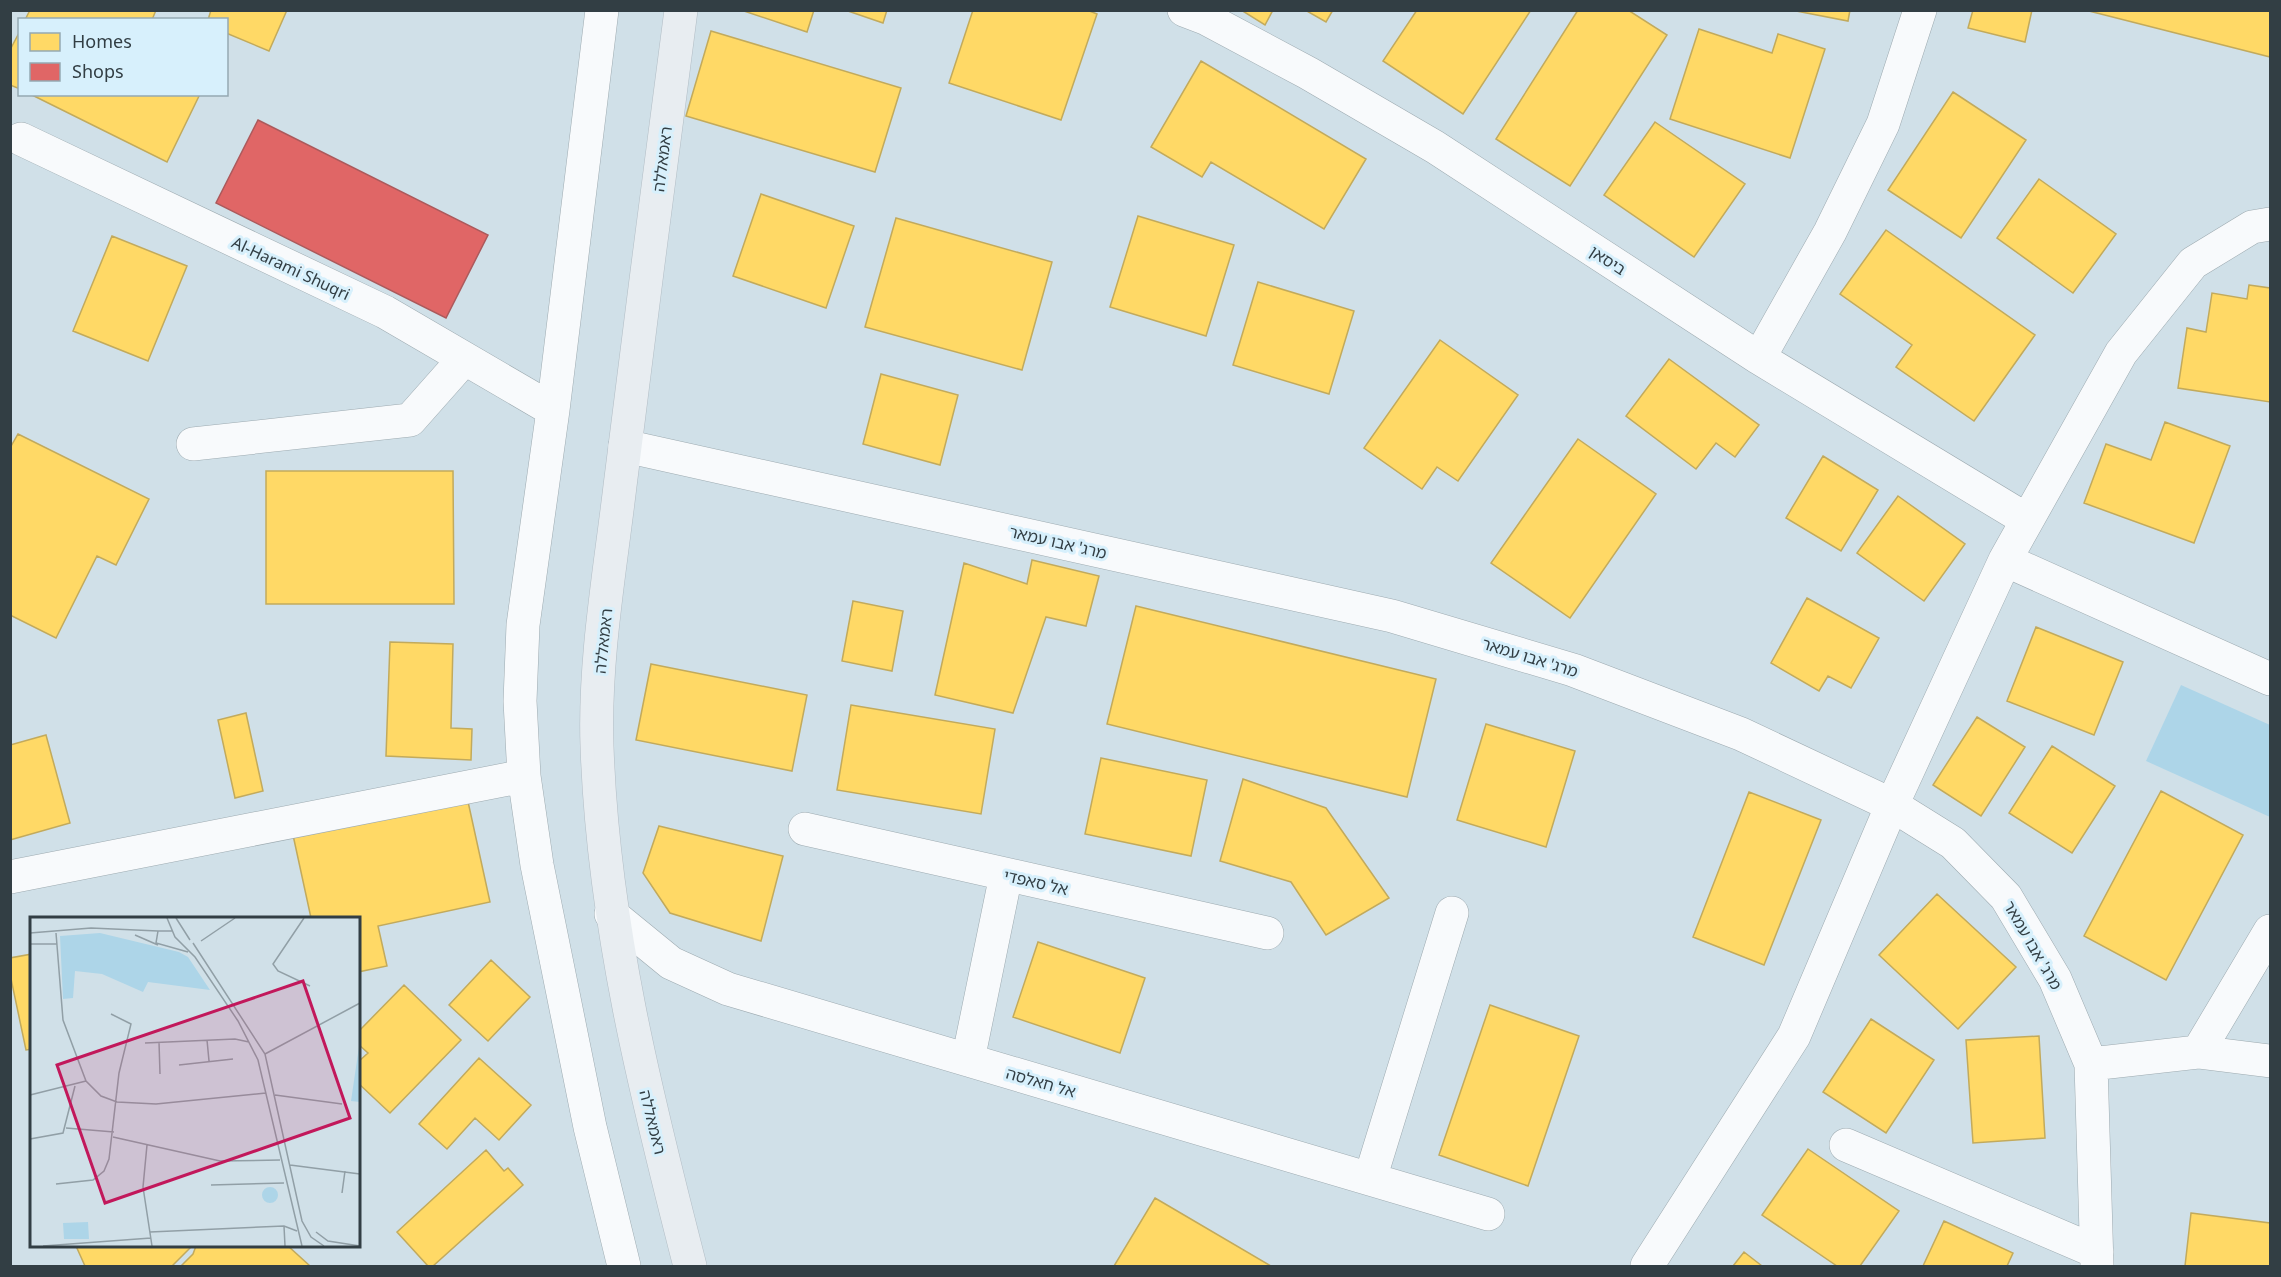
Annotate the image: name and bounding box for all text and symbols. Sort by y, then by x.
legend [18,18,228,96]
text: Homes [72,29,132,53]
text: Shops [72,59,124,83]
street label: ראמאללה [647,125,677,193]
street label: Al-Harami Shuqri [228,231,354,305]
street label: ביסאן [1585,240,1631,280]
street label: מרג' אבו עמאר [1007,520,1109,564]
street label: ראמאללה [589,607,617,675]
street label: מרג' אבו עמאר [1479,632,1581,682]
street label: אל סאפדי [1002,864,1070,900]
street label: מרג' אבו עמאר [1999,896,2067,994]
inset map [30,917,360,1247]
street label: אל חאלסה [1004,1062,1078,1102]
street label: ראמאללה [634,1087,672,1157]

